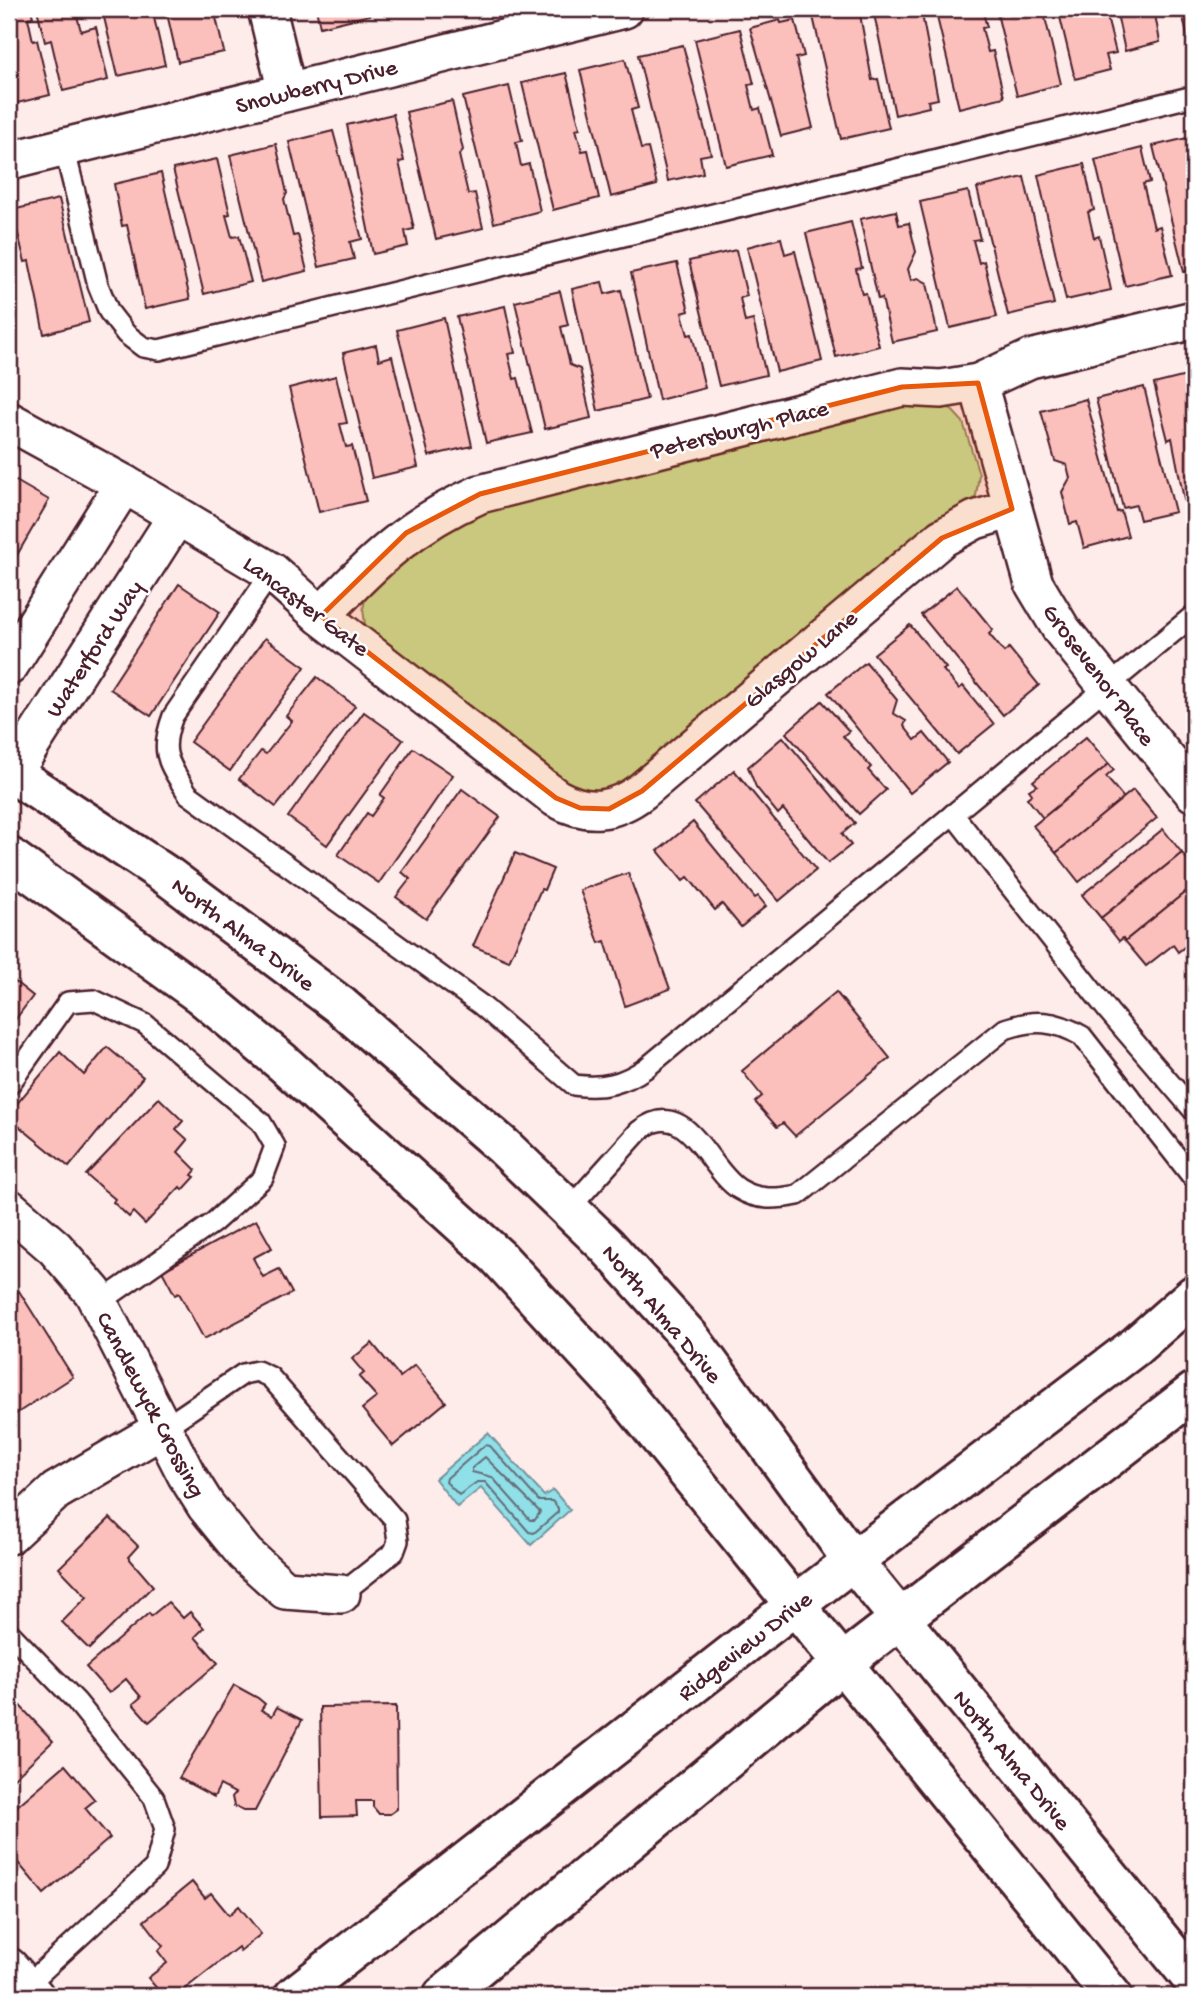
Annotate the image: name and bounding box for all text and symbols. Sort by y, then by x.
street label: Snowberry Drive [233,54,401,122]
street label: Petersburgh Place [647,395,832,468]
street label: Lancaster Gate [236,551,374,665]
street label: Waterford Way [41,576,151,724]
street label: Grosevenor Place [1034,599,1161,753]
street label: Glasgow Lane [740,605,865,716]
street label: North Alma Drive [164,872,320,1000]
street label: North Alma Drive [594,1240,727,1391]
street label: Candlewyck Crossing [88,1308,210,1504]
street label: Ridgeview Drive [673,1586,820,1709]
street label: North Alma Drive [945,1685,1076,1838]

